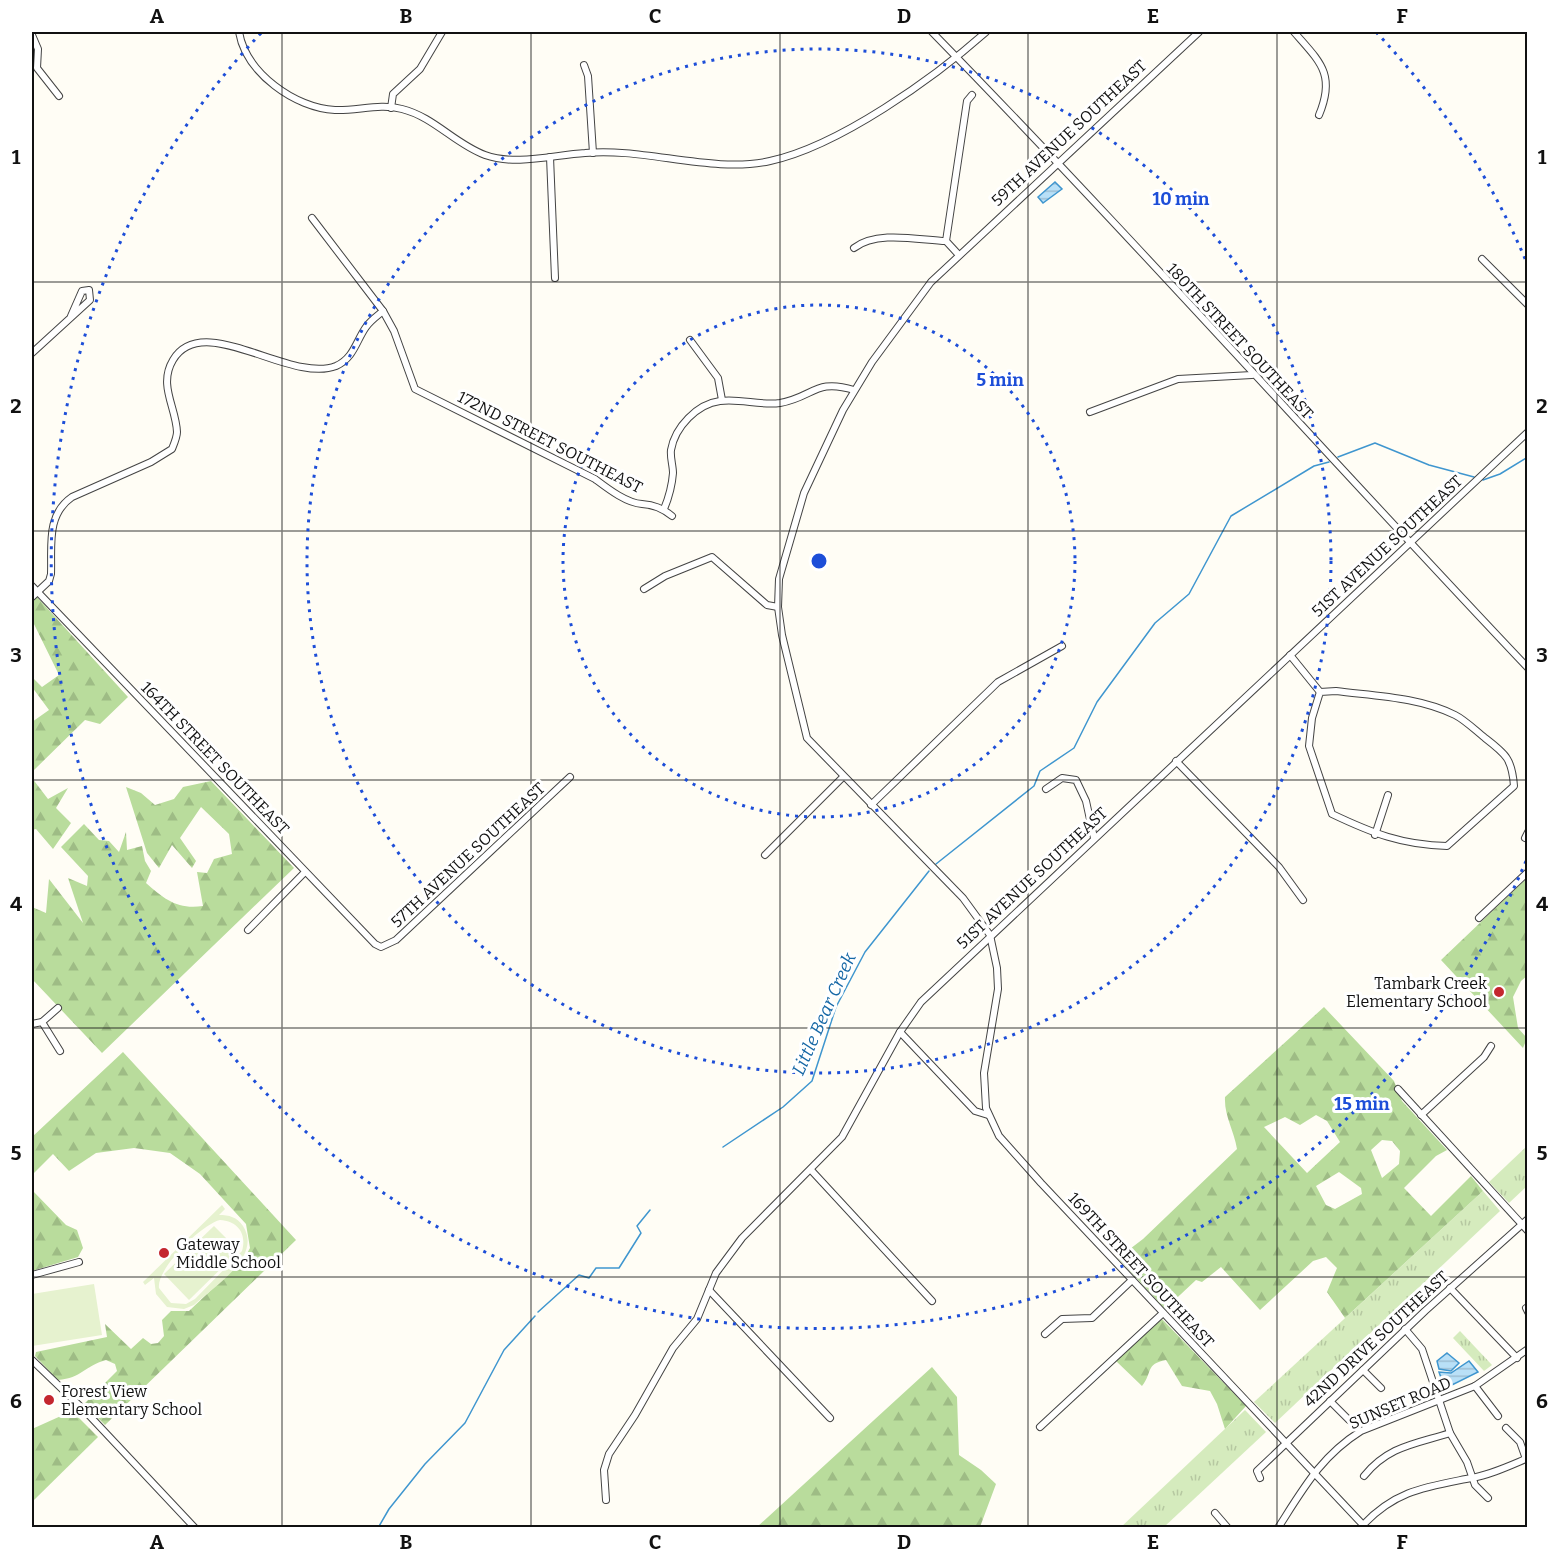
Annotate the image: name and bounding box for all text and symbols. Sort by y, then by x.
text: A [150,4,165,28]
text: B [400,4,413,28]
text: C [649,4,661,28]
text: D [897,4,911,28]
text: E [1147,4,1159,28]
text: F [1396,4,1408,28]
street label: 59TH AVENUE SOUTHEAST [988,56,1150,210]
text: 1 [12,145,21,169]
text: 1 [1538,145,1547,169]
text: 10 min [1153,188,1210,210]
street label: 180TH STREET SOUTHEAST [1163,259,1317,423]
text: 5 min [976,369,1024,391]
street label: 172ND STREET SOUTHEAST [454,387,646,497]
text: 2 [10,394,22,418]
text: 2 [1536,394,1548,418]
street label: 51ST AVENUE SOUTHEAST [1308,471,1466,621]
centre of rings [809,551,829,571]
text: 3 [10,643,22,667]
text: 3 [1536,643,1548,667]
street label: 164TH STREET SOUTHEAST [137,678,293,838]
street label: 57TH AVENUE SOUTHEAST [387,779,549,931]
street label: 51ST AVENUE SOUTHEAST [953,803,1111,953]
text: 4 [10,892,22,916]
text: 4 [1536,892,1548,916]
water label: Little Bear Creek [787,949,861,1079]
place label: Tambark Creek Elementary School [1346,974,1487,1011]
marker: Tambark Creek Elementary School [1492,985,1506,999]
text: 15 min [1334,1093,1390,1115]
text: 5 [11,1141,22,1165]
text: 5 [1537,1141,1548,1165]
street label: 169TH STREET SOUTHEAST [1064,1189,1218,1351]
place label: Gateway Middle School [176,1235,281,1272]
marker: Gateway Middle School [157,1246,171,1260]
street label: 42ND DRIVE SOUTHEAST [1300,1267,1452,1411]
street label: SUNSET ROAD [1346,1373,1454,1433]
place label: Forest View Elementary School [61,1382,202,1419]
text: 6 [10,1389,22,1413]
text: 6 [1536,1389,1548,1413]
marker: Forest View Elementary School [42,1393,56,1407]
text: A [150,1530,165,1554]
text: B [400,1530,413,1554]
text: C [649,1530,661,1554]
text: D [897,1530,911,1554]
text: E [1147,1530,1159,1554]
text: F [1396,1530,1408,1554]

